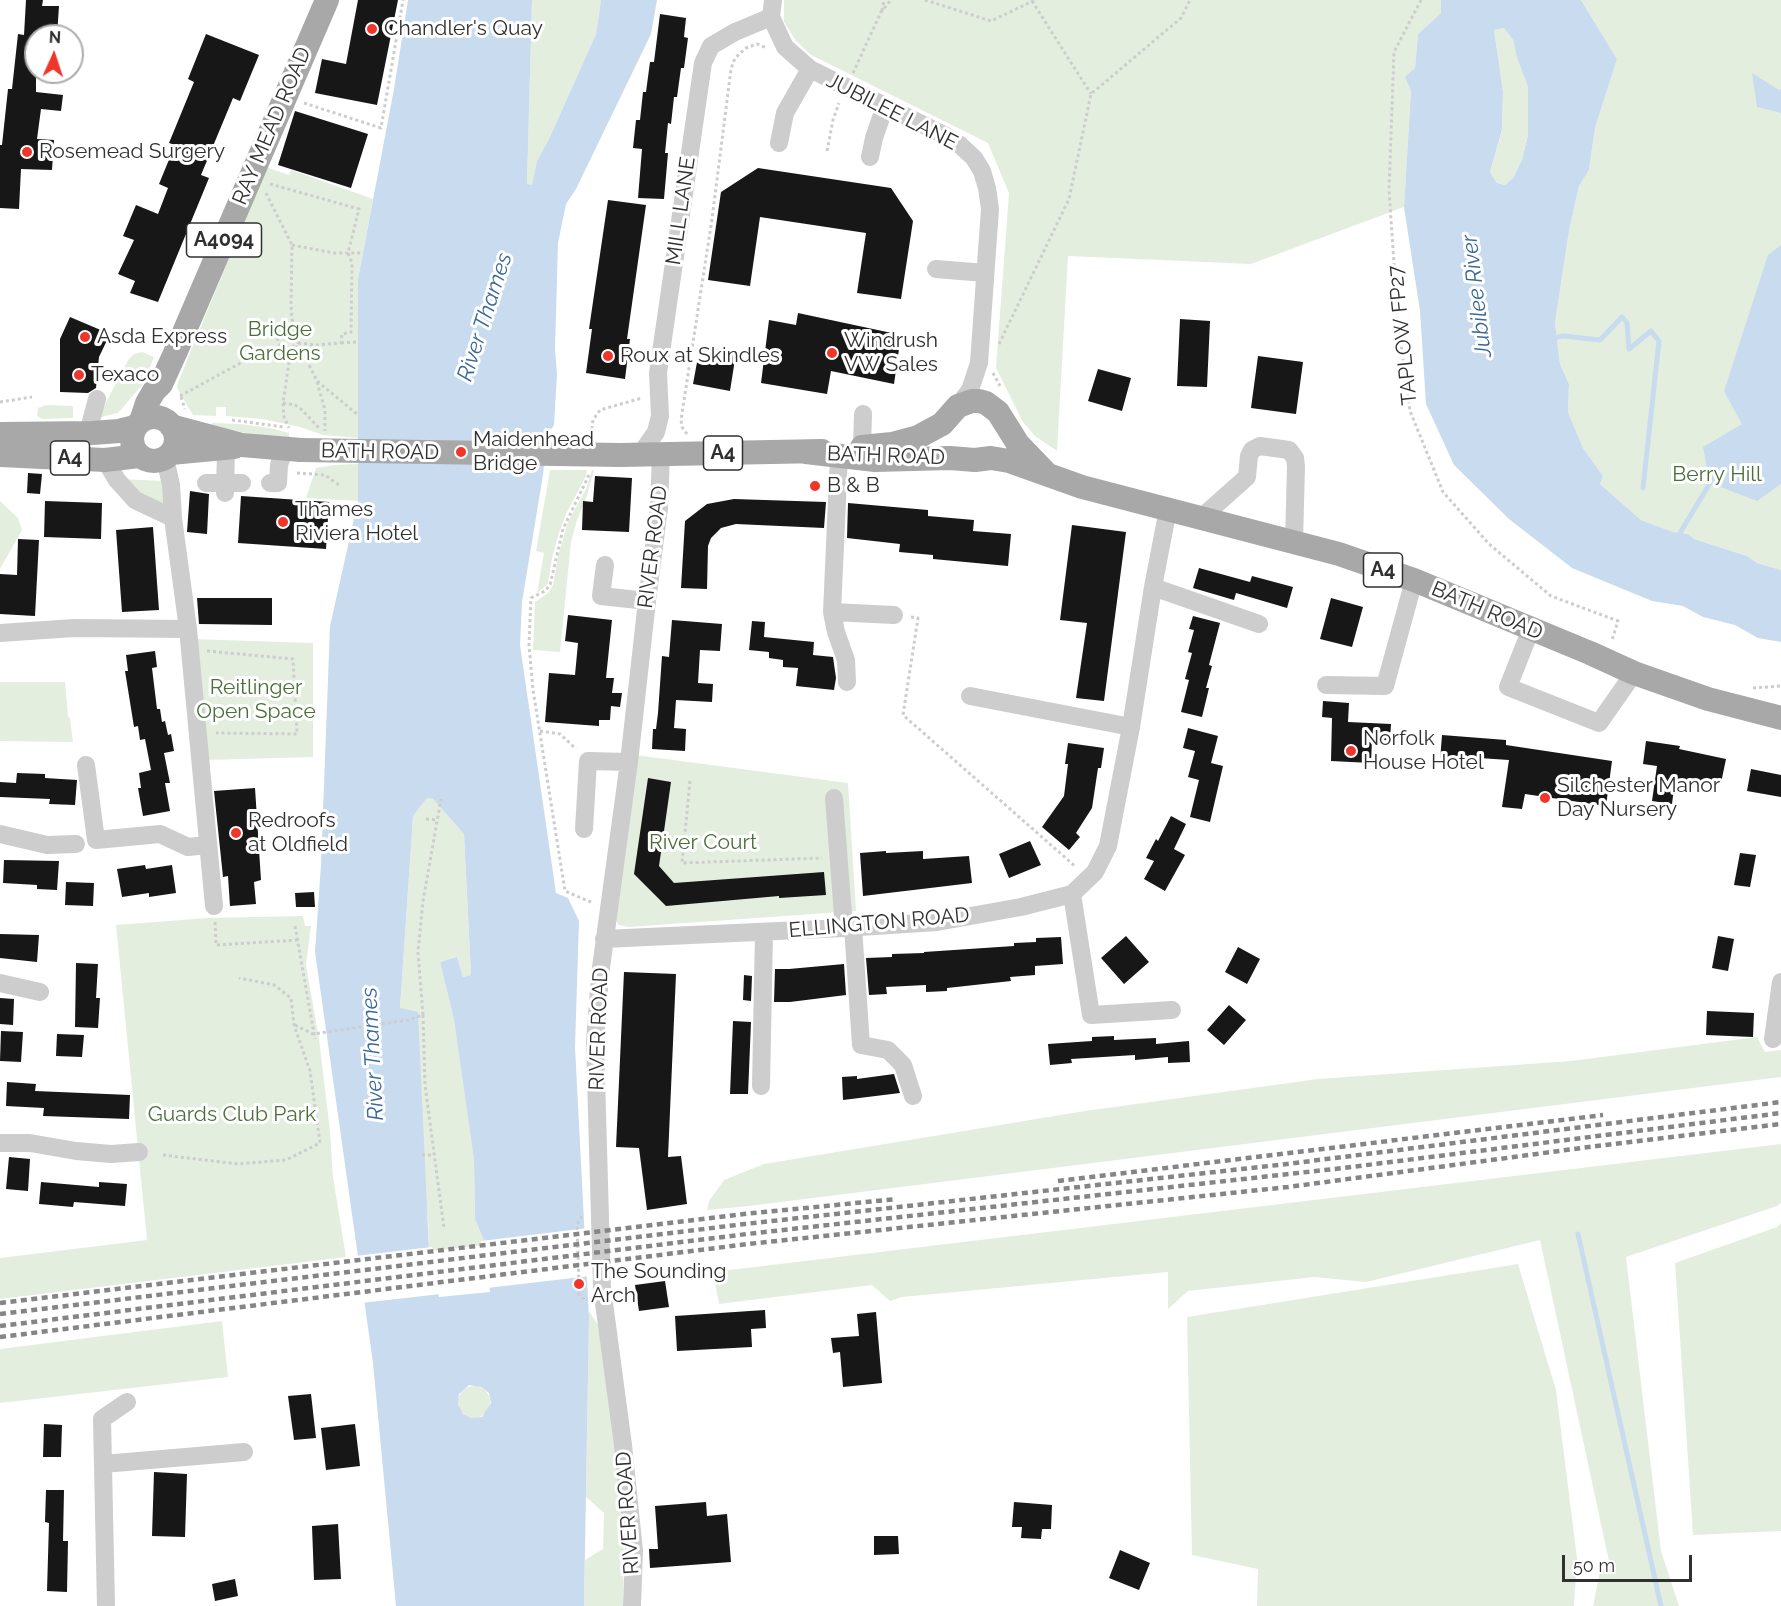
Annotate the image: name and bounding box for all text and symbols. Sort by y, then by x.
place label: Chandler's Quay [384,16,543,42]
marker: Chandler's Quay [365,22,379,36]
north arrow [24,24,84,84]
text: N [48,28,61,47]
street label: RAY MEAD ROAD [227,43,317,209]
street label: JUBILEE LANE [822,68,962,156]
place label: Rosemead Surgery [39,139,225,165]
marker: Rosemead Surgery [20,145,34,159]
street label: MILL LANE [661,155,701,267]
road number: A4094 [186,223,262,257]
water label: Jubilee River [1456,233,1498,359]
water label: River Thames [452,249,518,385]
street label: TAPLOW FP27 [1383,264,1423,406]
park label: Bridge Gardens [239,317,321,367]
place label: Asda Express [97,324,227,350]
place label: Windrush VW Sales [844,328,938,378]
marker: Asda Express [78,330,92,344]
place label: Roux at Skindles [620,343,780,369]
marker: Windrush VW Sales [825,346,839,360]
marker: Roux at Skindles [601,349,615,363]
place label: Texaco [91,362,159,388]
marker: Texaco [72,368,86,382]
place label: Maidenhead Bridge [473,427,594,477]
road number: A4 [704,436,742,470]
street label: BATH ROAD [321,438,439,466]
road number: A4 [50,441,90,475]
street label: BATH ROAD [826,441,946,471]
marker: Maidenhead Bridge [454,445,468,459]
park label: Berry Hill [1672,462,1762,488]
place label: B & B [827,473,880,499]
marker: B & B [808,479,822,493]
street label: RIVER ROAD [633,484,673,610]
place label: Thames Riviera Hotel [295,497,418,547]
marker: Thames Riviera Hotel [276,515,290,529]
road number: A4 [1364,553,1402,587]
street label: BATH ROAD [1428,576,1546,646]
park label: Reitlinger Open Space [196,675,316,725]
place label: Norfolk House Hotel [1363,726,1484,776]
marker: Norfolk House Hotel [1344,744,1358,758]
place label: Silchester Manor Day Nursery [1557,773,1720,823]
marker: Silchester Manor Day Nursery [1538,791,1552,805]
place label: Redroofs at Oldfield [248,808,348,858]
marker: Redroofs at Oldfield [229,826,243,840]
park label: River Court [649,830,757,856]
street label: ELLINGTON ROAD [788,903,970,943]
street label: RIVER ROAD [584,967,614,1091]
water label: River Thames [356,987,390,1121]
park label: Guards Club Park [148,1102,316,1128]
place label: The Sounding Arch [591,1259,727,1309]
marker: The Sounding Arch [572,1277,586,1291]
street label: RIVER ROAD [611,1451,645,1575]
scale bar [1565,1543,1696,1581]
text: 50 m [1573,1555,1615,1576]

